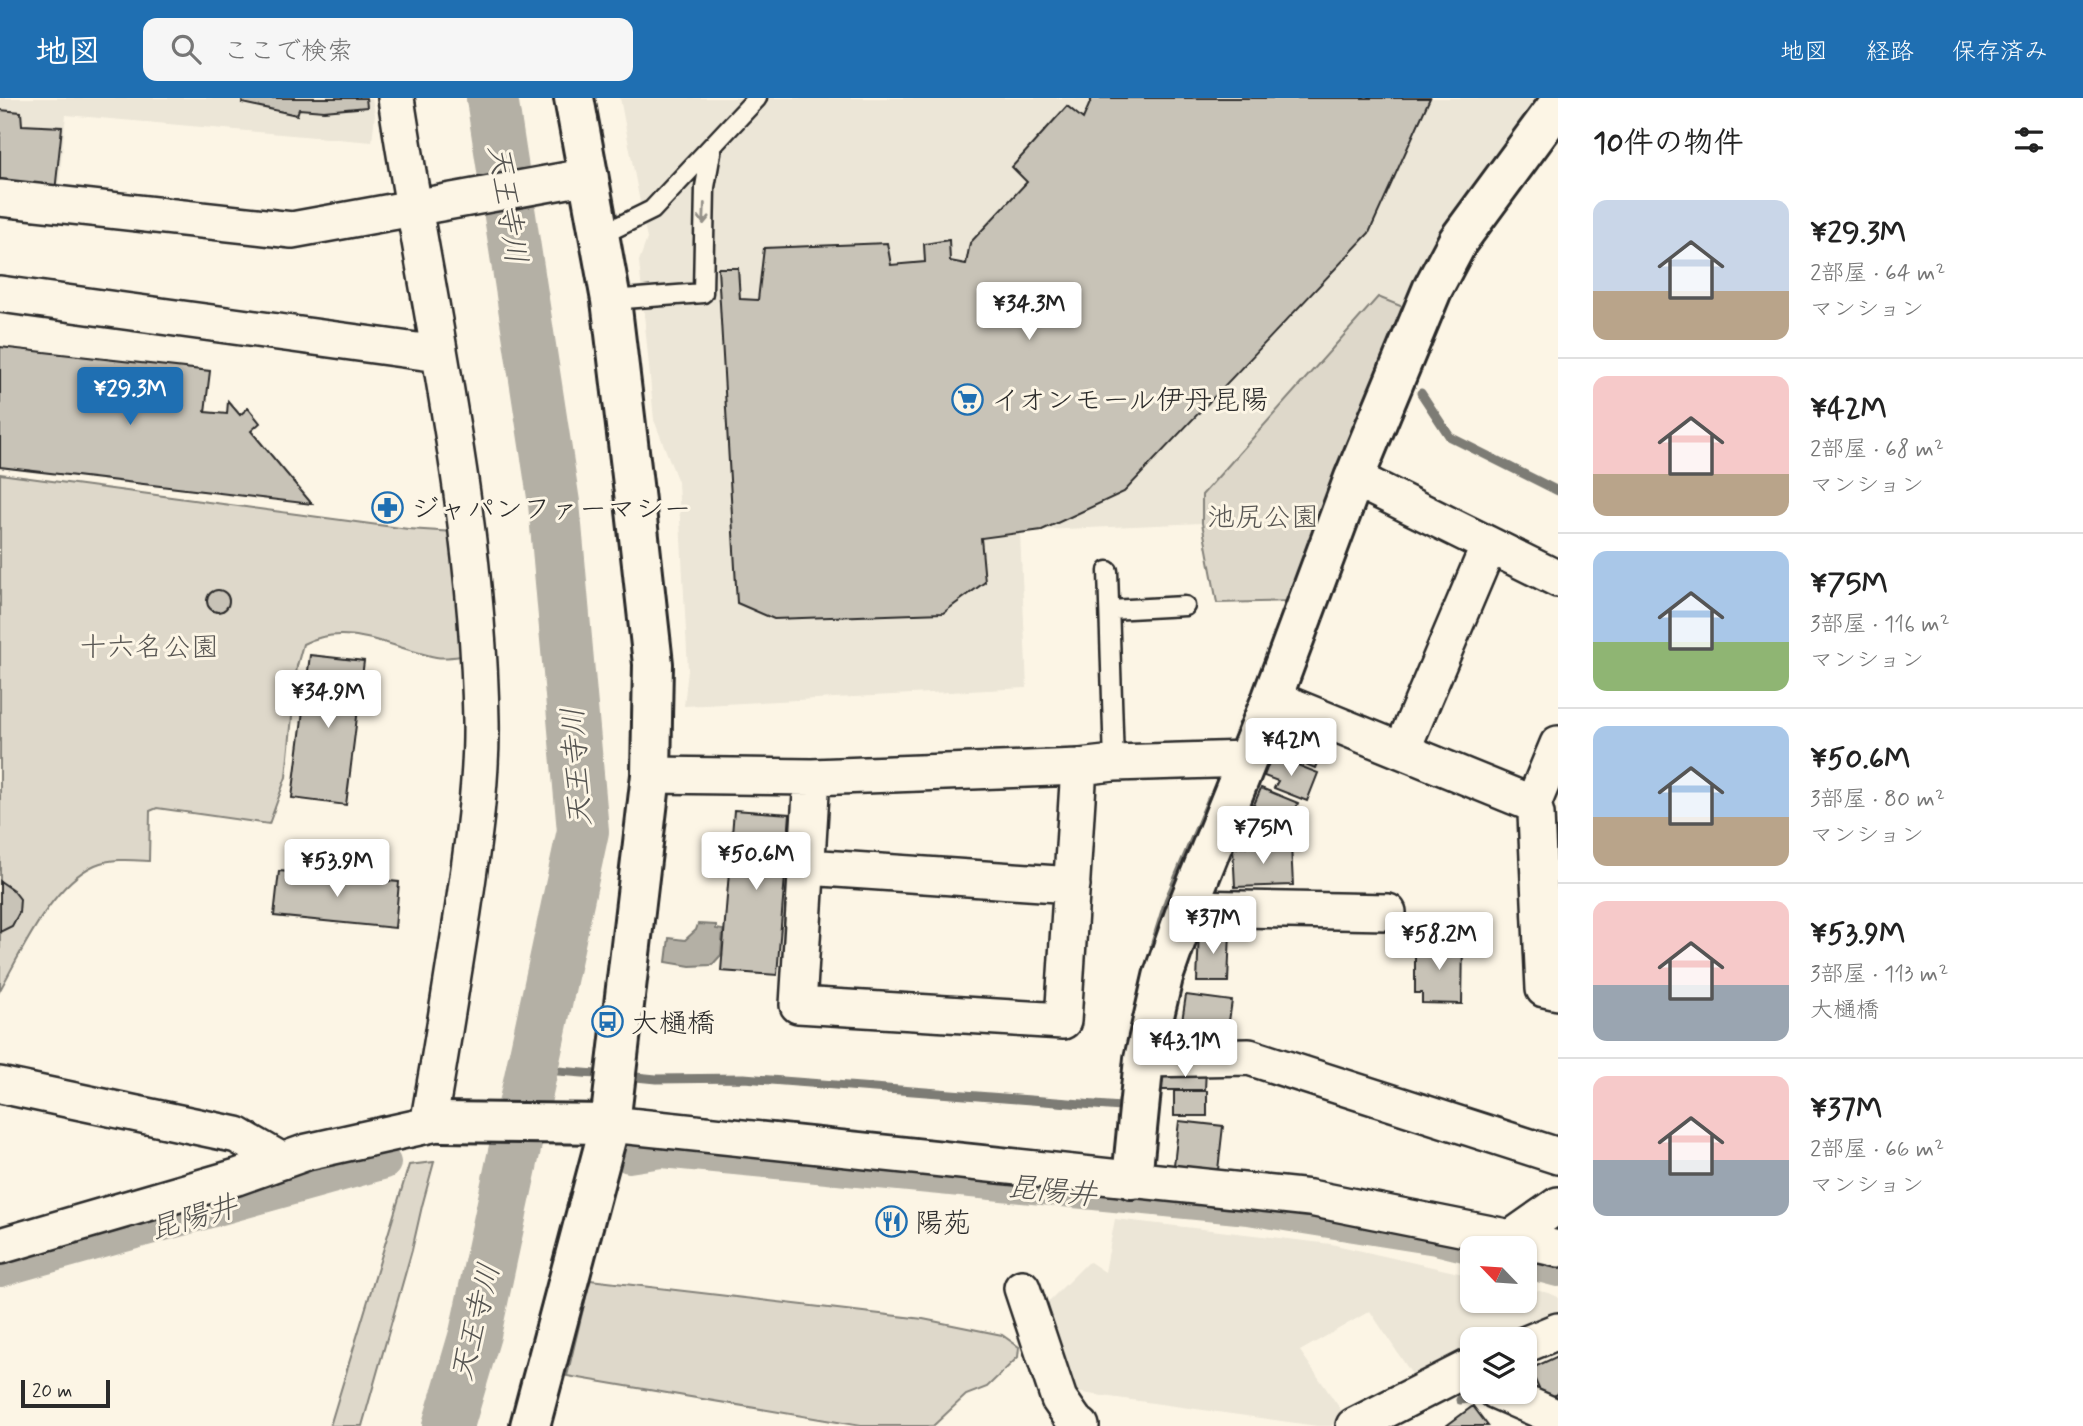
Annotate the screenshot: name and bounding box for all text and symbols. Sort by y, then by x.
search box [143,18,633,81]
icon: search [167,30,205,68]
text: 地図 [35,31,101,75]
text: ここで検索 [223,35,353,69]
text: 地図 [1780,37,1828,68]
text: 経路 [1866,37,1914,68]
text: 保存済み [1952,37,2048,68]
icon: filters [2010,121,2048,159]
text: 10件の物件 [1593,124,1744,163]
water label: 天王寺川 [478,142,535,267]
one-way arrow [697,202,711,225]
text: ¥29.3M [1810,214,1906,253]
icon: home [1649,228,1733,312]
text: 2部屋 · 64 m² [1810,259,1945,289]
pin: ¥34.3M [972,282,1086,342]
text: ¥34.3M [993,290,1065,320]
text: マンション [1810,295,1924,325]
pin: ¥29.3M [73,368,187,427]
text: ¥29.3M [93,375,167,405]
supermarket icon: イオンモール伊丹昆陽 [951,382,985,416]
place label: イオンモール伊丹昆陽 [991,383,1268,420]
text: ¥42M [1810,390,1887,429]
icon: home [1649,404,1733,488]
text: 2部屋 · 68 m² [1810,435,1944,465]
text: マンション [1810,471,1924,501]
pharmacy icon: ジャパンファーマシー [371,491,405,525]
place label: ジャパンファーマシー [411,492,692,529]
park label: 池尻公園 [1207,500,1319,537]
text: ¥75M [1810,565,1888,604]
icon: home [1649,579,1733,663]
text: 3部屋 · 116 m² [1810,610,1950,640]
park label: 十六名公園 [79,630,219,667]
text: マンション [1810,646,1924,676]
pin: ¥34.9M [271,670,385,730]
text: ¥34.9M [291,678,365,708]
water label: 天王寺川 [554,706,601,828]
pin: ¥42M [1250,718,1332,778]
text: ¥42M [1262,726,1320,756]
text: ¥50.6M [1810,740,1910,779]
icon: home [1649,754,1733,838]
text: 3部屋 · 80 m² [1810,785,1945,815]
pin: ¥75M [1222,806,1304,866]
text: ¥75M [1233,814,1293,844]
text: マンション [1810,821,1924,851]
pin: ¥50.6M [699,832,813,892]
pin: ¥53.9M [280,840,394,899]
text: ¥50.6M [718,840,794,870]
text: ¥53.9M [300,847,374,877]
pin: ¥37M [1172,896,1254,956]
text: ¥37M [1185,904,1241,934]
pin: ¥58.2M [1382,912,1496,972]
text: ¥53.9M [1810,915,1905,954]
text: ¥58.2M [1401,920,1477,950]
icon: home [1649,929,1733,1013]
text: 3部屋 · 113 m² [1810,960,1948,990]
text: 大樋橋 [1810,996,1879,1026]
bus stop icon: 大樋橋 [591,1005,625,1039]
place label: 大樋橋 [631,1006,715,1043]
pin: ¥43.1M [1128,1020,1242,1079]
text: ¥43.1M [1149,1027,1221,1057]
text: ¥37M [1810,1090,1882,1129]
icon: home [1649,1104,1733,1188]
text: 2部屋 · 66 m² [1810,1135,1944,1165]
water label: 昆陽井 [1005,1167,1101,1216]
text: マンション [1810,1171,1924,1201]
water label: 昆陽井 [145,1187,244,1250]
restaurant icon: 陽苑 [875,1205,909,1239]
place label: 陽苑 [915,1206,971,1243]
north arrow [1460,1236,1536,1312]
map controls [1460,1236,1537,1404]
water label: 天王寺川 [443,1259,510,1385]
button: layers [1460,1327,1537,1404]
scale bar [21,1377,110,1409]
text: 20 m [32,1379,72,1404]

